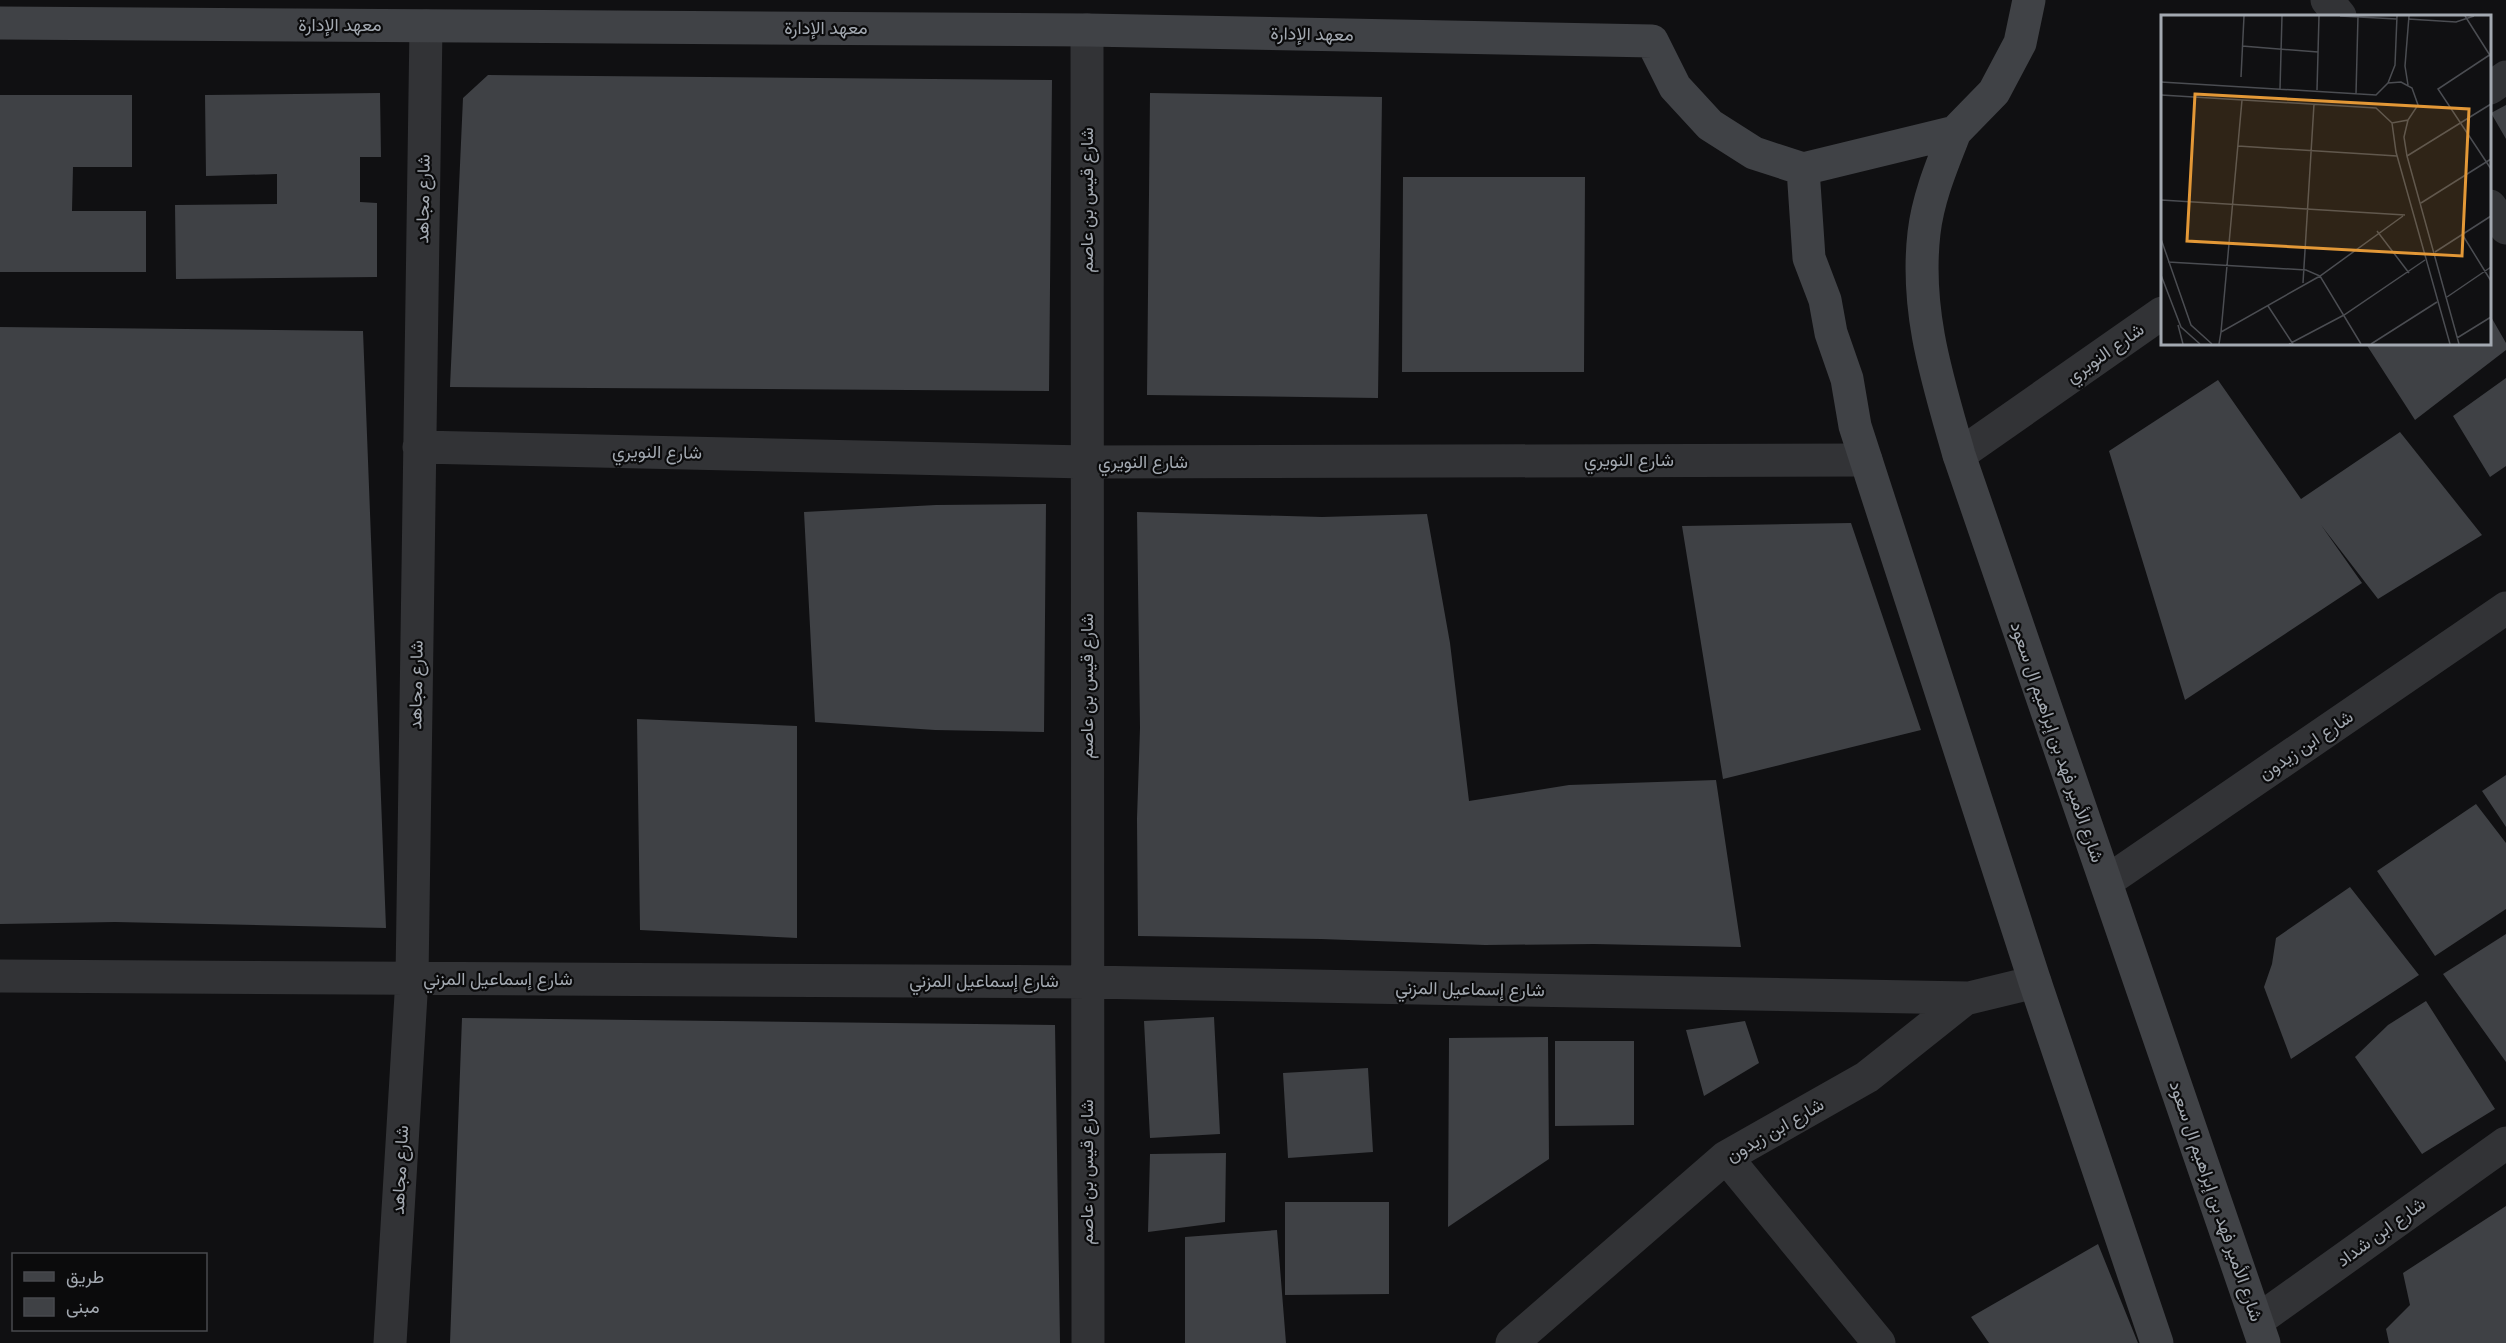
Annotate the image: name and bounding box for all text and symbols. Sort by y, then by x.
street label: معهد الإدارة [298,13,382,37]
inset map [2161,15,2491,345]
street label: معهد الإدارة [784,16,868,40]
street label: معهد الإدارة [1270,21,1354,47]
street label: شارع قيس بن عاصم [1075,127,1099,273]
street label: شارع مجاهد [410,154,436,244]
street label: شارع النويري [2061,317,2150,391]
street label: شارع النويري [612,439,702,468]
street label: شارع النويري [1584,448,1674,475]
street label: شارع النويري [1098,450,1188,477]
street label: شارع قيس بن عاصم [1075,613,1099,759]
street label: شارع الأمير فهد بن إبراهيم ال سعود [2004,618,2110,866]
street label: شارع مجاهد [403,640,429,730]
street label: شارع ابن زيدون [2254,705,2358,785]
street label: شارع إسماعيل المزني [423,967,573,994]
street label: شارع إسماعيل المزني [909,969,1059,996]
street label: شارع إسماعيل المزني [1395,976,1545,1005]
street label: شارع الأمير فهد بن إبراهيم ال سعود [2163,1077,2269,1325]
street label: شارع ابن زيدون [1722,1092,1828,1168]
street label: شارع قيس بن عاصم [1075,1099,1099,1245]
street label: شارع مجاهد [386,1125,414,1215]
street label: شارع ابن شداد [2332,1192,2430,1272]
legend [12,1253,207,1331]
text: طريق [66,1265,104,1288]
text: مبنى [66,1295,100,1318]

